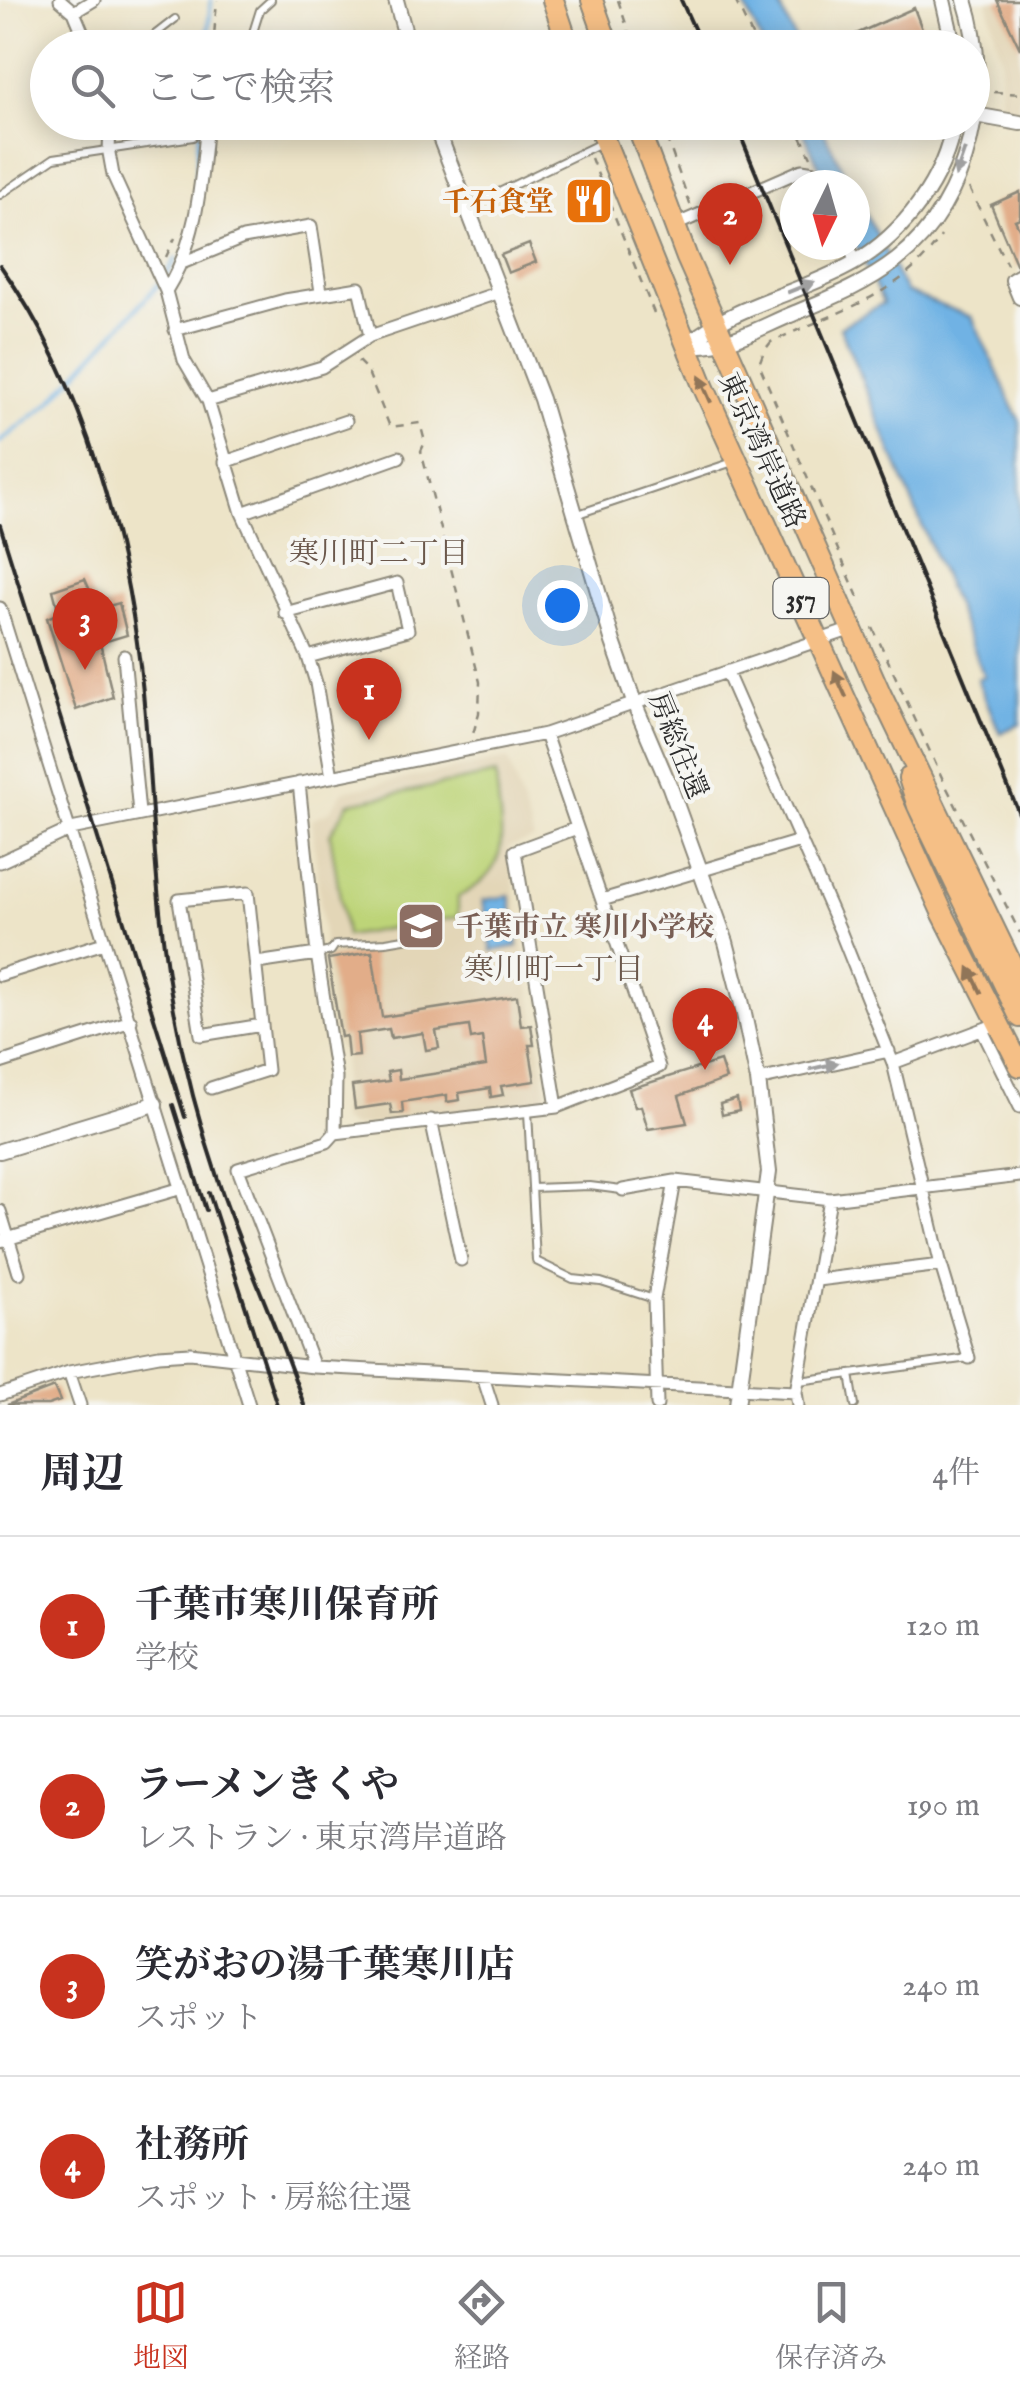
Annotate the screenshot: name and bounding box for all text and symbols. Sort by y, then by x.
search box [30,30,990,140]
icon: search [65,58,120,113]
text: ここで検索 [145,66,335,114]
one-way arrow [952,149,967,179]
north arrow [780,170,870,260]
restaurant icon: 千石食堂 [563,175,615,227]
pin: 2 [698,182,762,265]
place label: 千石食堂 [442,186,554,221]
one-way arrow [786,278,816,294]
street label: 東京湾岸道路 [709,368,812,535]
one-way arrow [697,374,713,403]
district label: 寒川町二丁目 [289,536,469,574]
road number: 357 [774,578,828,618]
your location [537,580,588,631]
pin: 3 [52,588,118,670]
pin: 1 [336,658,402,740]
one-way arrow [831,669,848,698]
street label: 房総往還 [639,687,714,804]
school or university icon: 千葉市立 寒川小学校 [395,900,447,952]
place label: 千葉市立 寒川小学校 [456,911,714,946]
district label: 寒川町一丁目 [464,952,644,990]
one-way arrow [967,965,984,994]
pin: 4 [672,988,738,1070]
one-way arrow [808,1057,839,1073]
text: 周辺 [40,1449,124,1502]
text: 4件 [932,1454,980,1495]
text: 千葉市寒川保育所 [135,1583,439,1631]
text: 1 [67,1606,78,1647]
text: 120 m [906,1606,980,1647]
text: 学校 [135,1639,199,1680]
text: ラーメンきくや [135,1763,399,1811]
text: 2 [65,1786,80,1827]
text: 190 m [907,1786,980,1827]
text: レストラン · 東京湾岸道路 [135,1819,507,1860]
text: 笑がおの湯千葉寒川店 [135,1943,515,1991]
text: 3 [67,1966,78,2007]
text: 240 m [902,1966,980,2007]
text: スポット [135,1999,263,2040]
text: 社務所 [135,2123,249,2171]
text: 4 [65,2146,80,2187]
text: 240 m [902,2146,980,2187]
text: スポット · 房総往還 [135,2179,412,2220]
tab: 地図 [133,2275,189,2377]
tab: 経路 [454,2275,510,2377]
tab: 保存済み [775,2275,887,2377]

